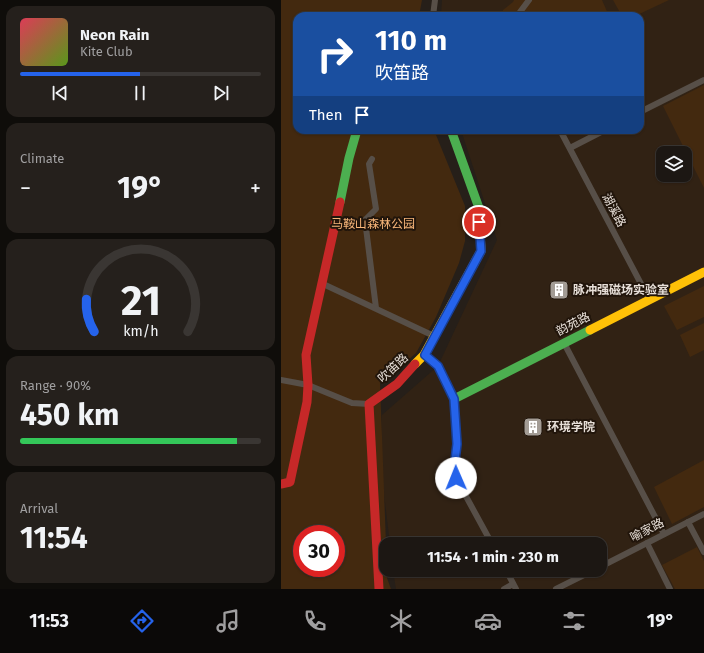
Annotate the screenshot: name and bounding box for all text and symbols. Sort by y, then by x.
text: 110 m [375,24,447,57]
text: Neon Rain [80,26,149,44]
icon: right [309,28,361,80]
text: Kite Club [80,44,133,59]
text: 吹笛路 [375,62,429,84]
icon: previous [49,82,71,104]
icon: pause [129,82,151,104]
icon: next [210,82,232,104]
icon: arrive [351,104,373,126]
text: Then [309,106,343,124]
map controls [656,146,692,182]
button: layers [656,146,692,182]
text: Climate [20,151,64,166]
text: 19° [117,170,164,206]
text: − [20,175,31,202]
text: + [250,175,261,202]
street label: 湖溪路 [599,191,629,229]
pin [462,205,496,239]
icon: arrive [468,211,490,233]
park label: 马鞍山森林公园 [331,217,415,231]
text: 21 [121,276,160,326]
building icon: 脉冲强磁场实验室 [548,279,570,301]
place label: 脉冲强磁场实验室 [573,283,669,297]
street label: 韵苑路 [554,310,592,338]
text: km/h [123,323,158,340]
street label: 吹笛路 [375,351,411,385]
text: Range · 90% [20,378,91,393]
text: 450 km [20,397,119,433]
building icon: 环境学院 [522,416,544,438]
place label: 环境学院 [547,420,595,434]
position arrow [435,457,477,499]
text: Arrival [20,501,58,516]
street label: 喻家路 [628,516,666,544]
text: 11:54 [20,520,88,556]
speed limit sign: 30 [293,525,345,577]
text: 11:54 · 1 min · 230 m [427,548,559,566]
icon: directions [128,607,156,635]
icon: music [214,607,242,635]
icon: phone [301,607,329,635]
icon: climate [387,607,415,635]
icon: car [474,607,502,635]
icon: filters [560,607,588,635]
text: 11:53 [29,610,69,632]
text: 19° [647,610,675,632]

